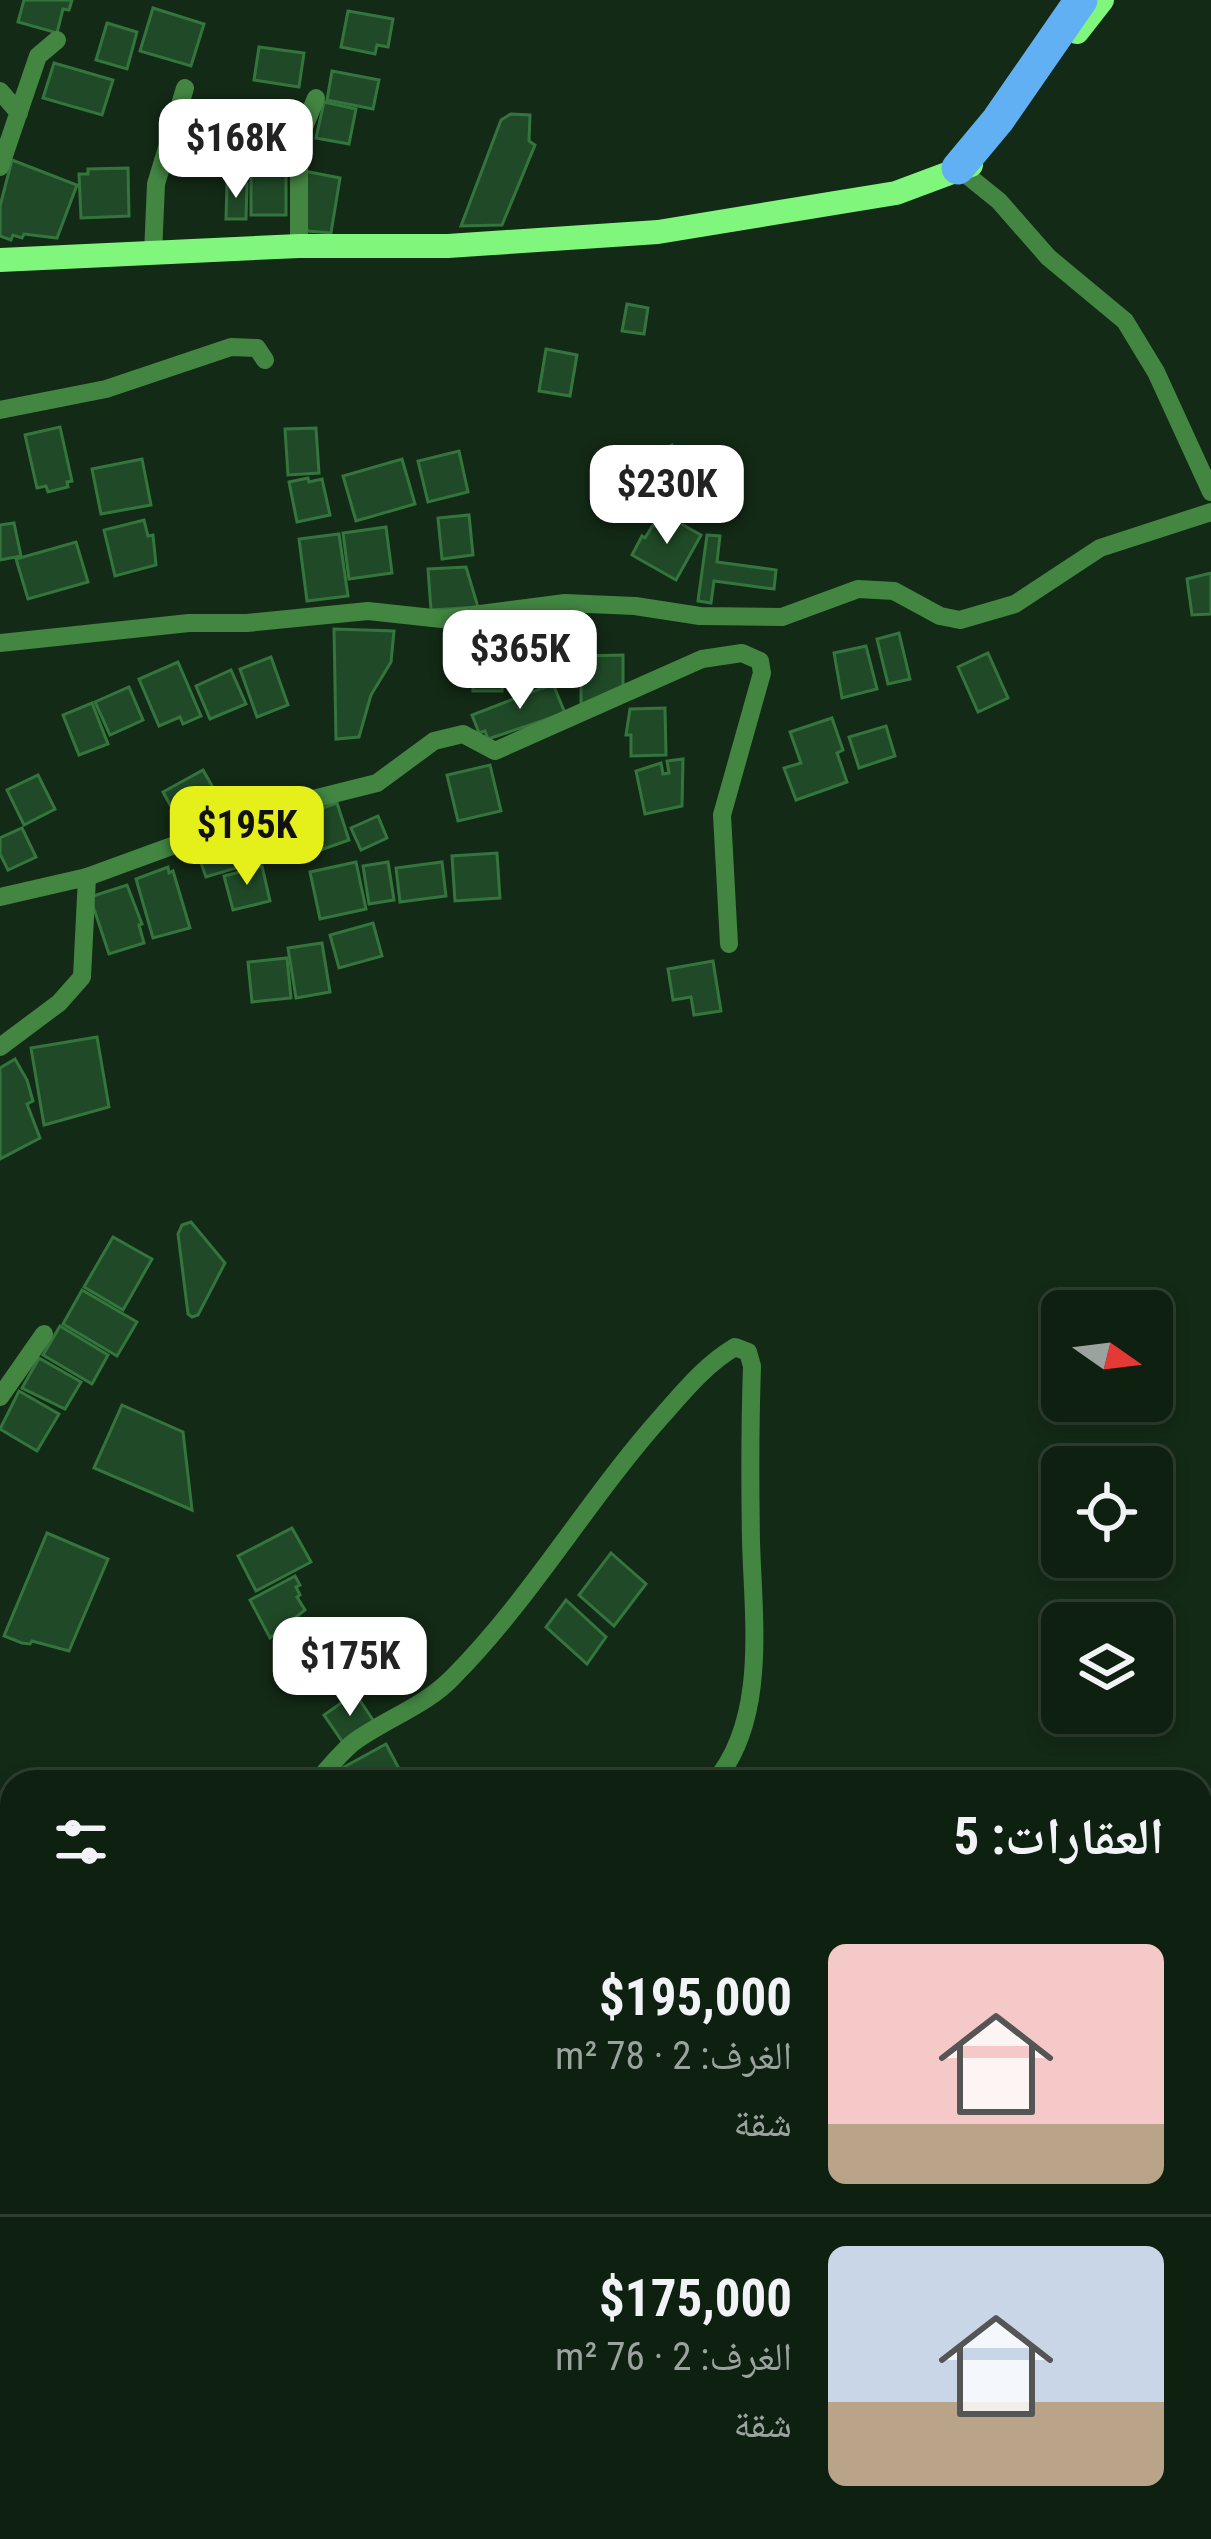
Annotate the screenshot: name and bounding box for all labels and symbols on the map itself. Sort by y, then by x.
pin: $168K [152,99,320,201]
pin: $230K [583,445,751,547]
pin: $365K [436,610,604,712]
pin: $195K [163,786,331,888]
north arrow [1041,1290,1173,1422]
pin: $175K [266,1617,434,1719]

